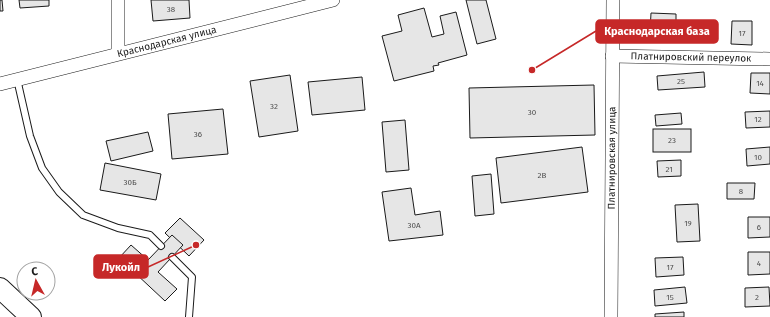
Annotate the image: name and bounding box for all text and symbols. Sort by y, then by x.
house number: 38 [167,5,176,14]
callout: Краснодарская база [596,20,718,43]
street label: Краснодарская улица [116,24,218,60]
text: Краснодарская база [604,25,710,38]
house number: 17 [738,29,746,38]
street label: Платнировский переулок [631,50,752,65]
house number: 25 [677,77,685,86]
house number: 14 [756,79,765,88]
house number: 32 [270,102,278,111]
street label: Платнировская улица [606,106,618,210]
house number: 30 [528,108,537,117]
house number: 12 [754,115,762,124]
house number: 36 [194,130,202,139]
house number: 23 [668,136,676,145]
house number: 10 [754,153,762,162]
house number: 21 [665,165,673,174]
house number: 2В [538,171,547,180]
house number: 30Б [123,178,137,187]
house number: 8 [739,187,744,196]
house number: 19 [684,219,692,228]
house number: 30А [407,221,421,230]
house number: 6 [757,223,761,232]
callout: Лукойл [94,255,148,278]
house number: 4 [757,259,762,268]
north arrow [16,261,56,301]
text: Лукойл [102,261,140,274]
house number: 17 [666,263,674,272]
text: С [31,265,39,278]
house number: 15 [666,293,674,302]
house number: 2 [755,293,759,302]

